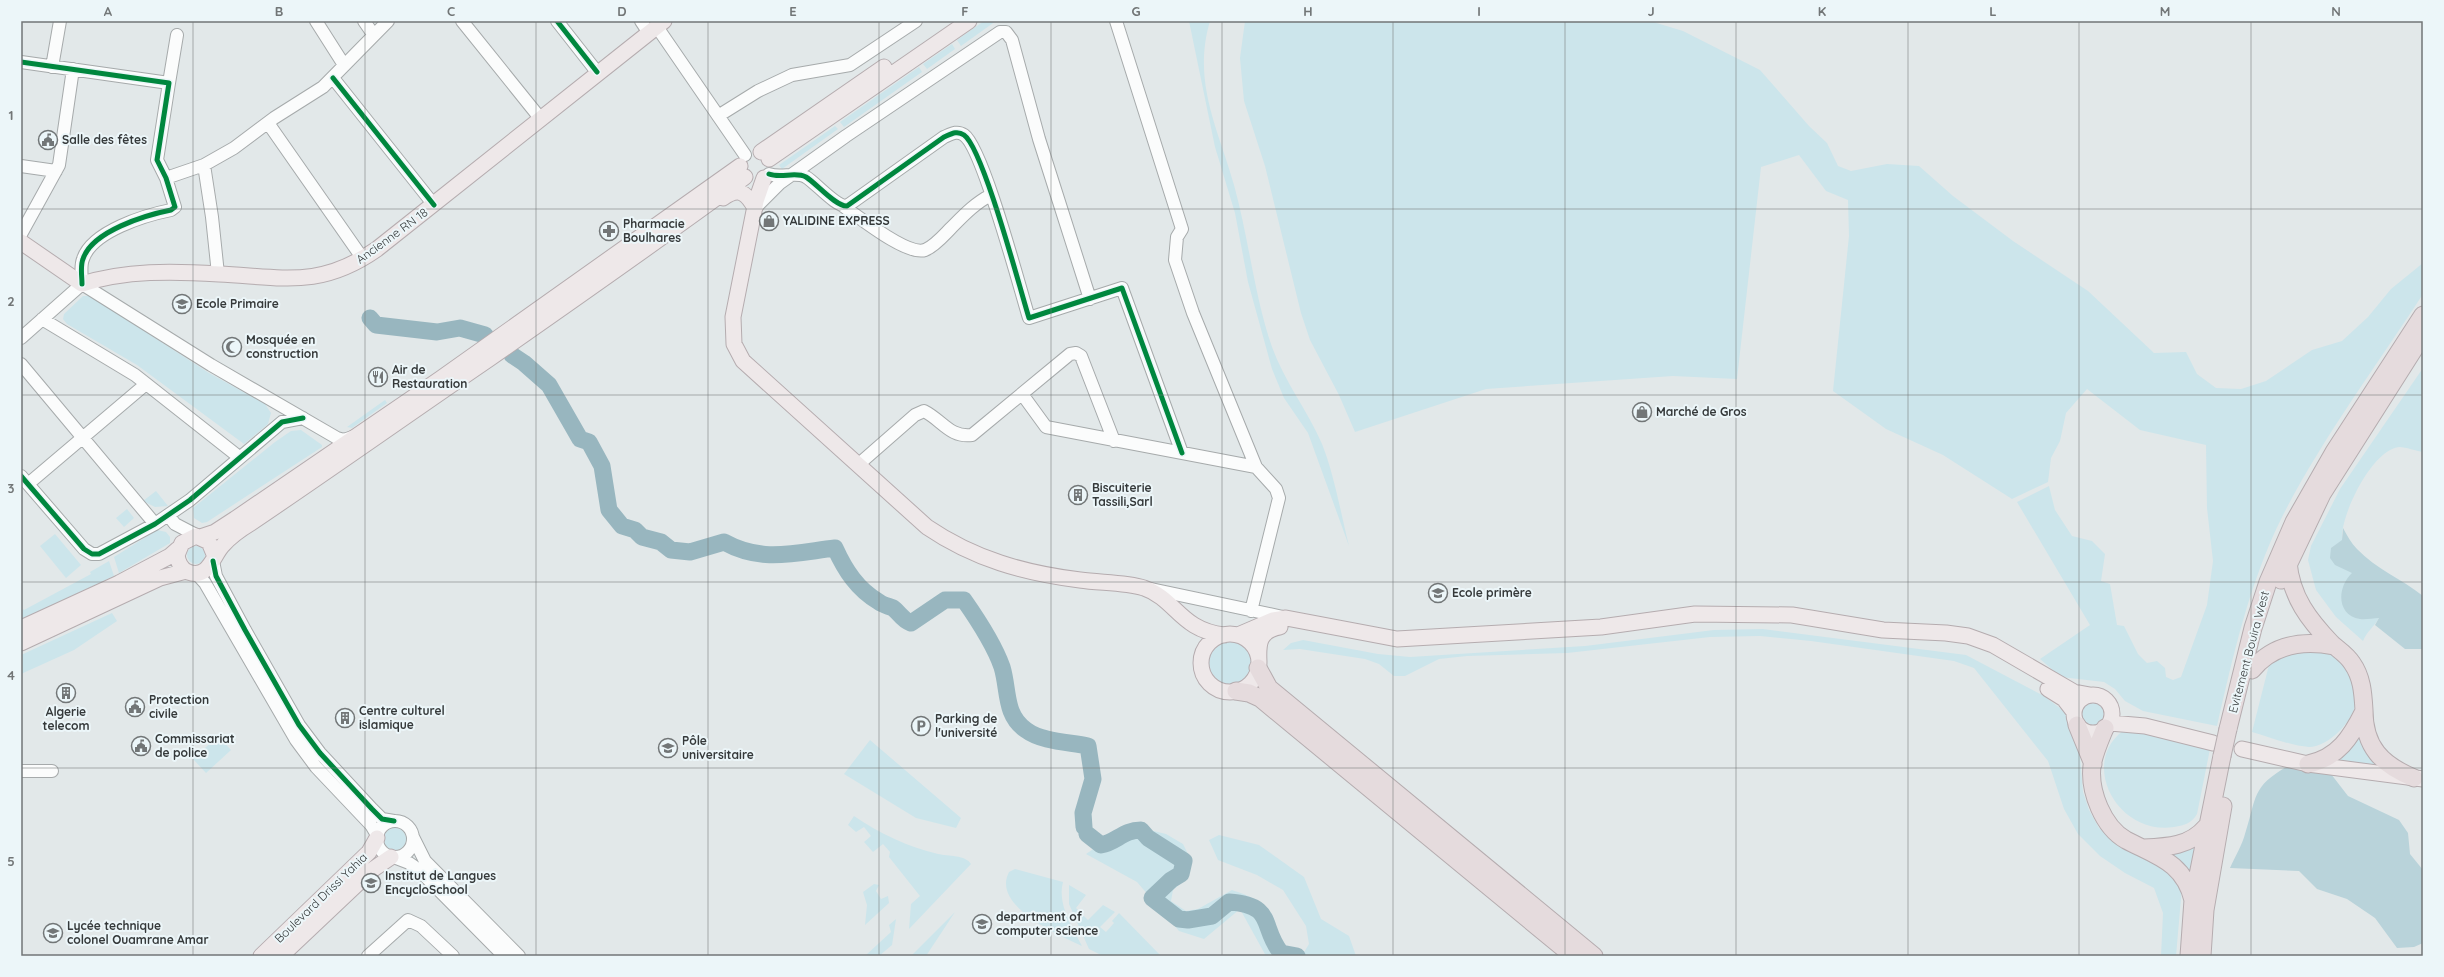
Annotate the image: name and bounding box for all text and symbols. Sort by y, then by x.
text: A [104,3,113,19]
text: B [275,3,283,19]
text: C [447,3,455,19]
text: D [617,3,627,19]
text: E [789,3,797,19]
text: F [961,3,969,19]
text: G [1131,3,1141,19]
text: H [1303,3,1313,19]
text: I [1477,3,1481,19]
text: J [1647,3,1655,19]
text: K [1818,3,1827,19]
text: L [1989,3,1997,19]
text: M [2160,3,2170,19]
text: N [2331,3,2341,19]
text: 1 [8,107,14,123]
public building icon: Salle des fêtes [37,129,59,151]
place label: Salle des fêtes [62,132,147,147]
street label: Ancienne RN 18 [353,204,431,267]
shop icon: YALIDINE EXPRESS [758,210,780,232]
place label: YALIDINE EXPRESS [783,213,890,228]
place label: Pharmacie Boulhares [623,216,685,245]
pharmacy icon: Pharmacie Boulhares [598,220,620,242]
text: 2 [7,293,15,309]
school or university icon: Ecole Primaire [171,293,193,315]
place label: Ecole Primaire [196,296,279,311]
place label: Mosquée en construction [246,332,318,361]
mosque icon: Mosquée en construction [221,336,243,358]
place label: Air de Restauration [392,362,467,391]
restaurant icon: Air de Restauration [367,366,389,388]
shop icon: Marché de Gros [1631,401,1653,423]
place label: Marché de Gros [1656,404,1747,419]
text: 3 [8,480,15,496]
place label: Biscuiterie Tassili,Sarl [1092,480,1153,509]
building icon: Biscuiterie Tassili,Sarl [1067,484,1089,506]
school or university icon: Ecole primère [1427,582,1449,604]
place label: Ecole primère [1452,585,1532,600]
street label: Evitement Bouira West [2225,589,2272,715]
text: 4 [7,667,15,683]
building icon: Algerie telecom [55,682,77,704]
place label: Protection civile [149,692,209,721]
public building icon: Protection civile [124,696,146,718]
place label: Centre culturel islamique [359,703,445,732]
place label: Algerie telecom [43,704,89,733]
building icon: Centre culturel islamique [334,707,356,729]
place label: Parking de l'université [935,711,997,740]
parking icon: Parking de l'université [910,715,932,737]
place label: Commissariat de police [155,731,235,760]
place label: Pôle universitaire [682,733,754,762]
public building icon: Commissariat de police [130,735,152,757]
school or university icon: Pôle universitaire [657,737,679,759]
street label: Boulevard Drissi Yahia [271,850,370,946]
text: 5 [7,853,15,869]
place label: Institut de Langues EncycloSchool [385,868,496,897]
school or university icon: Institut de Langues EncycloSchool [360,872,382,894]
place label: department of computer science [996,909,1098,938]
school or university icon: department of computer science [971,913,993,935]
place label: Lycée technique colonel Ouamrane Amar [67,918,209,947]
school or university icon: Lycée technique colonel Ouamrane Amar [42,922,64,944]

